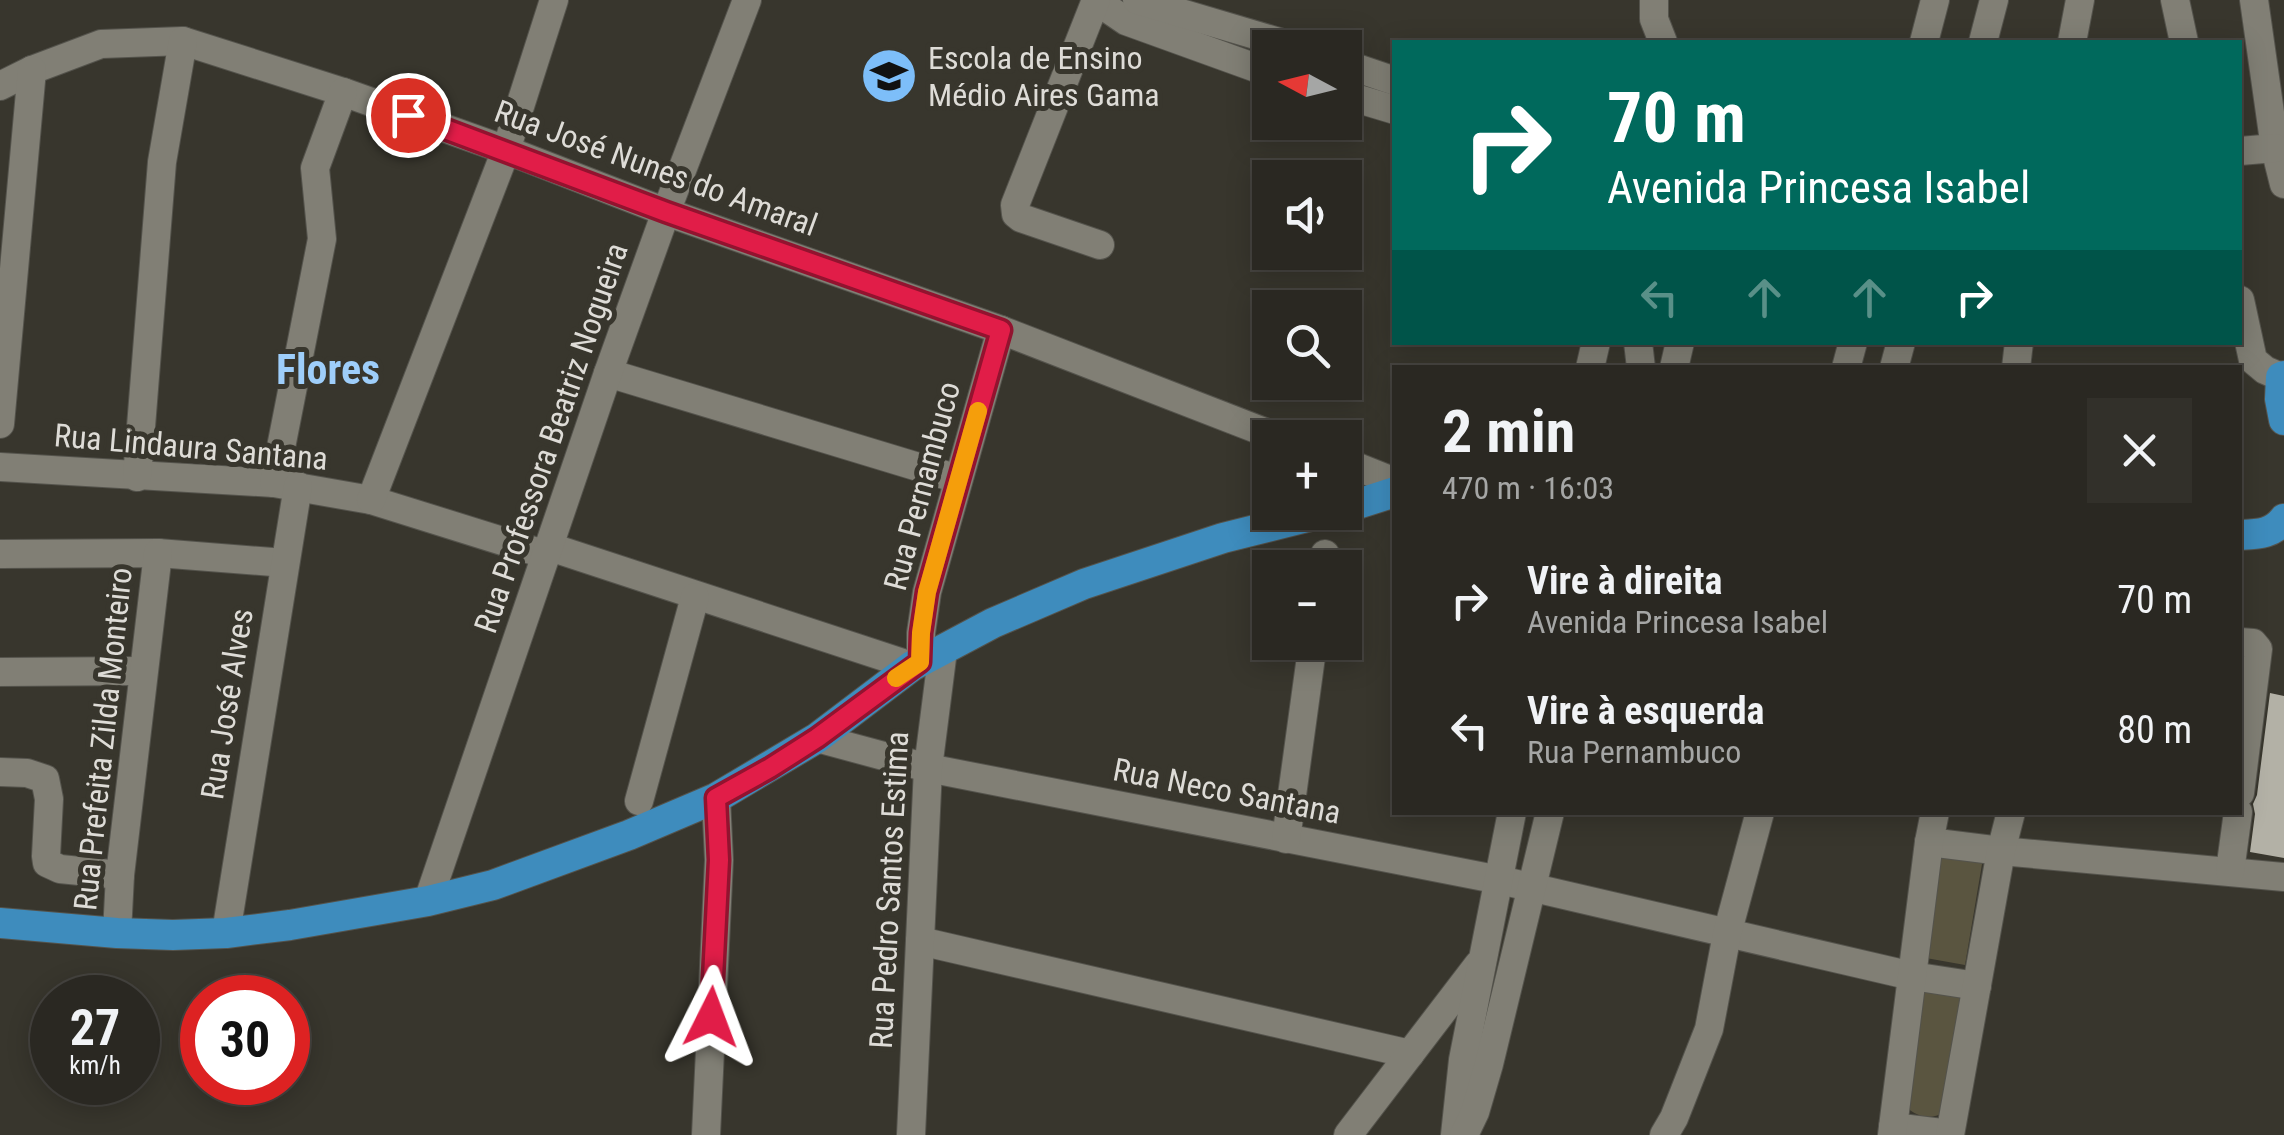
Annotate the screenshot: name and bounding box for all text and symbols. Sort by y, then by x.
north arrow [1252,30,1362,140]
map controls [1252,30,1362,660]
place label: Escola de Ensino Médio Aires Gama [928,39,1160,114]
school or university icon: Escola de Ensino Médio Aires Gama [859,46,919,106]
pin [366,73,451,158]
text: 70 m [1607,77,1746,159]
icon: right [1442,80,1572,210]
icon: arrive [381,88,436,143]
street label: Rua José Nunes do Amaral [490,92,822,244]
button: sound [1252,160,1362,270]
text: Avenida Princesa Isabel [1607,161,2030,214]
street label: Rua Professora Beatriz Nogueira [466,238,636,638]
icon: left [1632,270,1687,325]
icon: ahead [1737,270,1792,325]
icon: ahead [1842,270,1897,325]
icon: right [1947,270,2002,325]
button: search [1252,290,1362,400]
district label: Flores [276,345,380,394]
street label: Rua Pernambuco [876,378,968,594]
text: 2 min [1442,396,1575,467]
button: close [2087,398,2192,503]
street label: Rua Lindaura Santana [53,416,329,478]
button: + [1252,420,1362,530]
text: 470 m · 16:03 [1442,469,1614,507]
button: − [1252,550,1362,660]
text: Vire à direita [1527,559,1722,603]
street label: Rua Prefeita Zilda Monteiro [66,566,140,912]
icon: right [1442,573,1497,628]
text: 70 m [2117,578,2192,622]
text: Avenida Princesa Isabel [1527,603,1828,641]
street label: Rua José Alves [193,606,261,802]
text: Vire à esquerda [1527,689,1765,733]
icon: left [1442,703,1497,758]
text: 80 m [2117,708,2192,752]
street label: Rua Pedro Santos Estima [862,730,916,1050]
text: Rua Pernambuco [1527,733,1741,771]
street label: Rua Neco Santana [1110,750,1344,832]
position arrow [659,965,763,1069]
speed limit sign: 30 [180,975,310,1105]
text: 27 [70,999,120,1057]
text: km/h [69,1051,121,1080]

